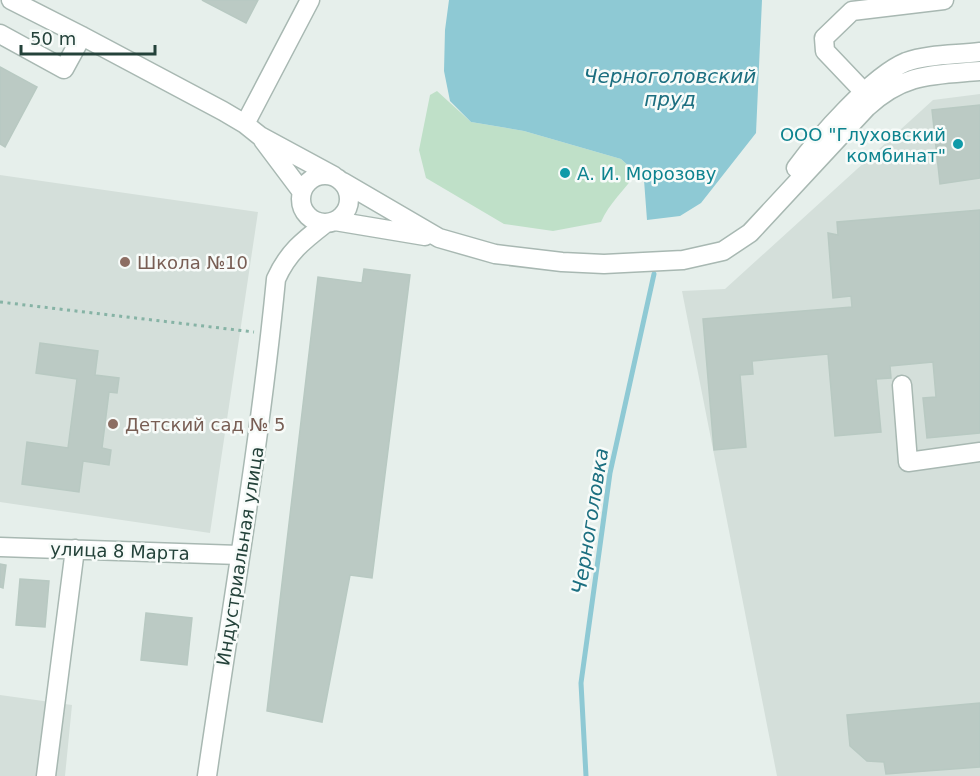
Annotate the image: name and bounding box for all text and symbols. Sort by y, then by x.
scale bar [21,18,154,56]
text: 50 m [30,28,76,49]
water label: Черноголовский пруд [584,64,756,111]
place label: ООО "Глуховский комбинат" [780,124,946,166]
marker: ООО "Глуховский комбинат" [951,137,965,151]
place label: А. И. Морозову [577,163,717,184]
marker: А. И. Морозову [558,166,572,180]
place label: Школа №10 [137,252,248,273]
marker: Школа №10 [118,255,132,269]
place label: Детский сад № 5 [125,414,286,435]
marker: Детский сад № 5 [106,417,120,431]
street label: Индустриальная улица [212,445,268,667]
water label: Черноголовка [567,446,613,596]
street label: улица 8 Марта [50,538,190,564]

